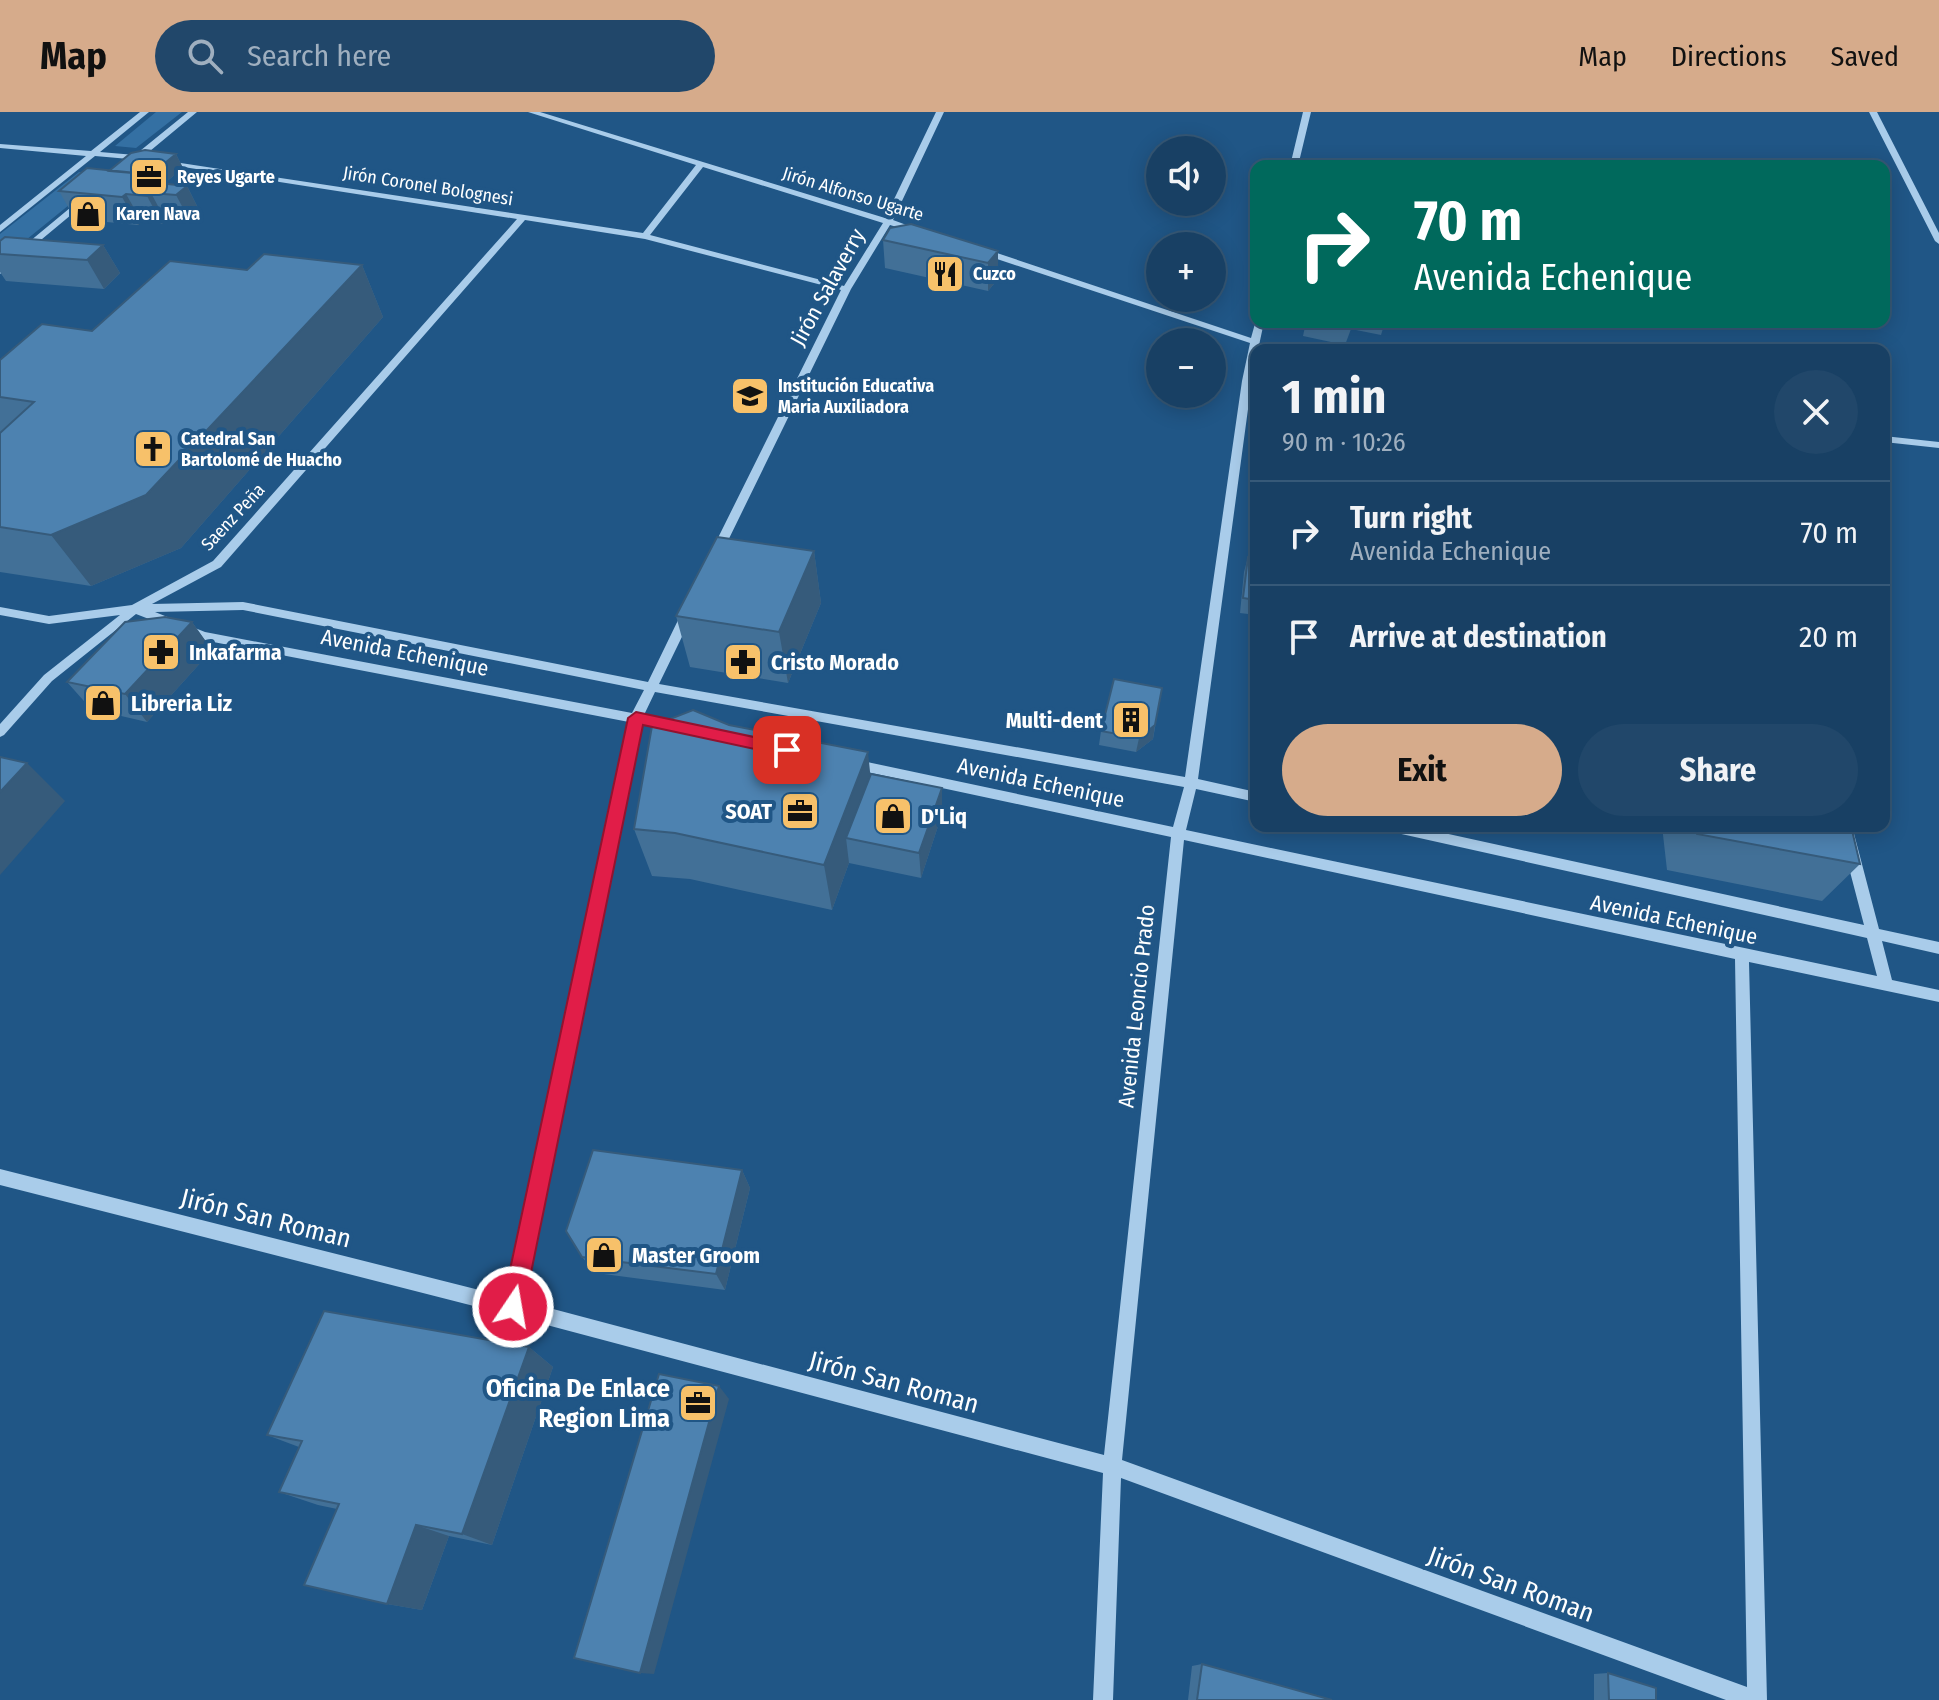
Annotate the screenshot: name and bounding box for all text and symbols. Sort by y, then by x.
search box [155,20,715,92]
text: Map [40,33,107,79]
icon: search [183,34,227,78]
text: Search here [247,38,391,74]
text: Map [1578,40,1627,73]
text: Directions [1671,40,1787,73]
text: Saved [1831,40,1899,73]
map controls [1146,136,1226,408]
button: sound [1146,136,1226,216]
office icon: Reyes Ugarte [128,156,170,198]
street label: Jirón Coronel Bolognesi [341,162,515,210]
street label: Jirón Alfonso Ugarte [780,162,926,226]
place label: Reyes Ugarte [177,166,275,188]
text: 70 m [1414,188,1522,255]
icon: right [1282,192,1386,296]
shop icon: Karen Nava [67,193,109,235]
place label: Karen Nava [116,203,200,225]
street label: Jirón Salaverry [784,224,871,351]
button: + [1146,232,1226,312]
restaurant icon: Cuzco [924,253,966,295]
text: Avenida Echenique [1414,256,1692,300]
place label: Cuzco [973,263,1016,285]
button: − [1146,328,1226,408]
text: 1 min [1282,368,1387,426]
button: close [1774,370,1858,454]
school or university icon: Institución Educativa Maria Auxiliadora [729,375,771,417]
place label: Institución Educativa Maria Auxiliadora [778,375,934,418]
text: 90 m · 10:26 [1282,427,1406,458]
church icon: Catedral San Bartolomé de Huacho [132,428,174,470]
place label: Catedral San Bartolomé de Huacho [181,428,342,471]
street label: Saenz Peña [196,479,270,555]
text: Turn right [1350,500,1472,536]
icon: right [1282,511,1326,555]
text: 70 m [1800,515,1858,551]
text: Avenida Echenique [1350,536,1551,567]
icon: arrive [1282,615,1326,659]
text: Arrive at destination [1350,619,1607,655]
text: 20 m [1799,619,1858,655]
street label: Avenida Echenique [319,623,491,682]
pharmacy icon: Inkafarma [140,631,182,673]
place label: Inkafarma [189,639,282,666]
pharmacy icon: Cristo Morado [722,641,764,683]
place label: Cristo Morado [771,649,899,676]
shop icon: Libreria Liz [82,682,124,724]
place label: Libreria Liz [131,690,232,717]
building icon: Multi-dent [1110,699,1152,741]
place label: Multi-dent [1006,707,1103,734]
pin [753,716,821,784]
button: Exit [1282,724,1562,816]
button: Share [1578,724,1858,816]
icon: arrive [765,728,809,772]
street label: Avenida Echenique [955,752,1127,813]
office icon: SOAT [779,790,821,832]
shop icon: D'Liq [872,795,914,837]
place label: SOAT [725,798,772,825]
place label: D'Liq [921,803,967,830]
street label: Avenida Echenique [1588,889,1760,950]
street label: Avenida Leoncio Prado [1112,903,1161,1109]
street label: Jirón San Roman [177,1182,354,1255]
shop icon: Master Groom [583,1234,625,1276]
place label: Master Groom [632,1242,760,1269]
position arrow [471,1265,555,1349]
street label: Jirón San Roman [805,1345,982,1420]
place label: Oficina De Enlace Region Lima [486,1373,670,1434]
office icon: Oficina De Enlace Region Lima [677,1382,719,1424]
street label: Jirón San Roman [1423,1540,1598,1629]

